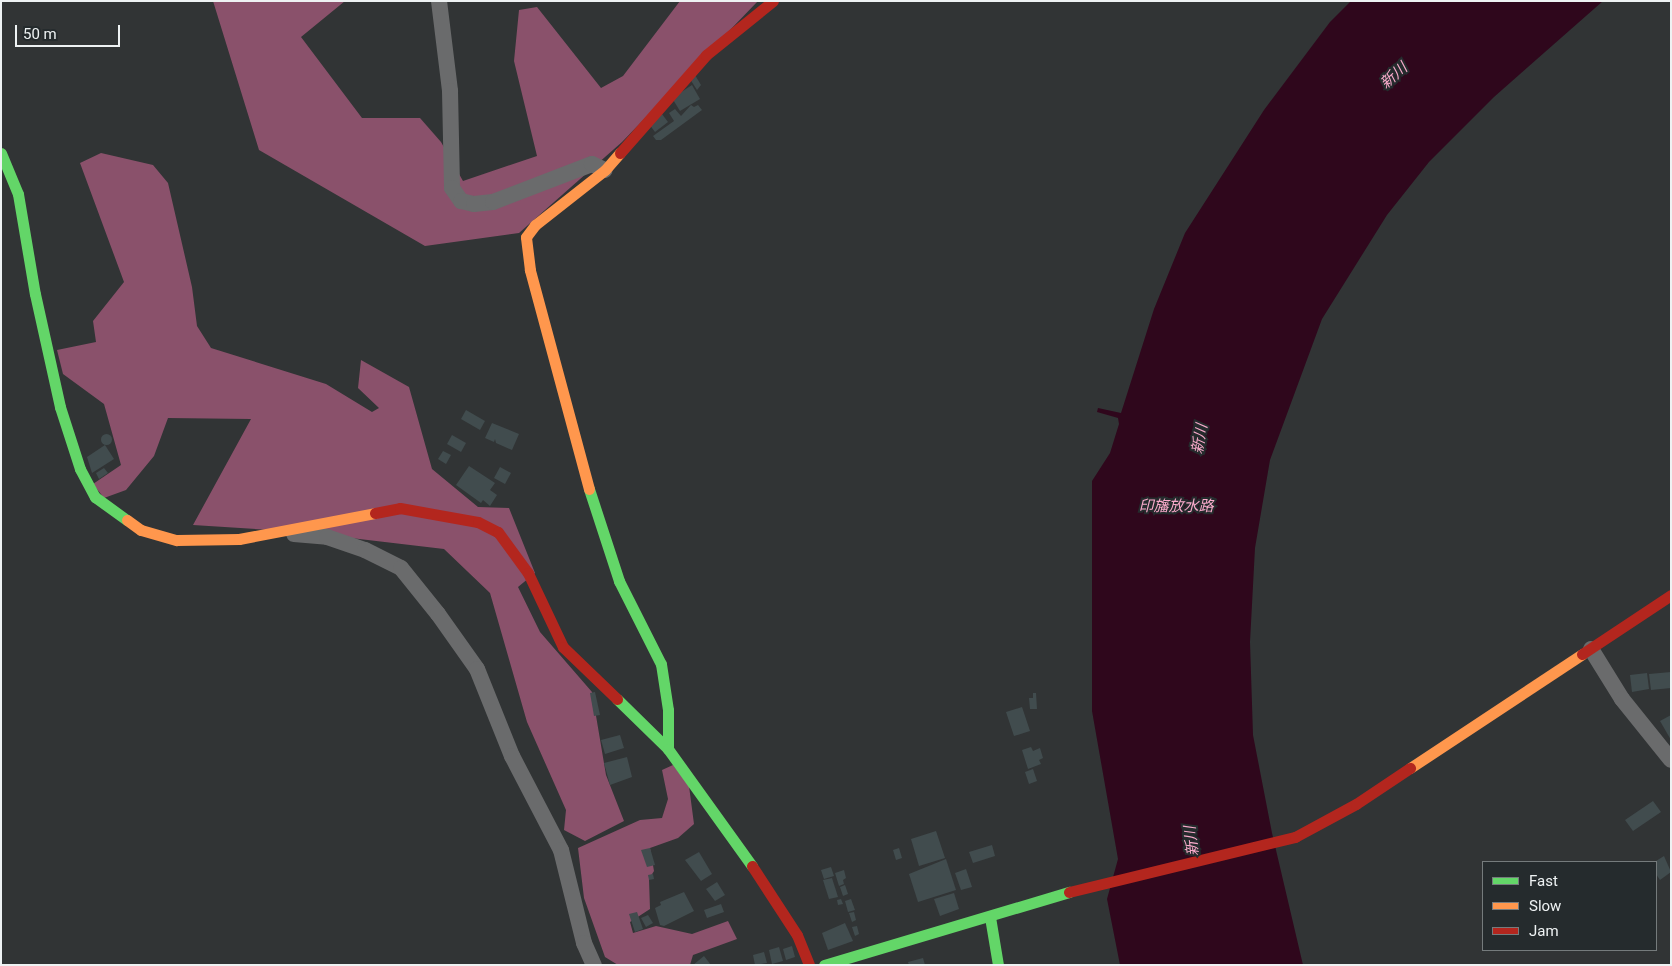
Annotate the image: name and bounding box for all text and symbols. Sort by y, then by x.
scale bar [18,15,122,47]
text: 50 m [23,25,57,43]
water label: 新川 [1377,59,1411,93]
water label: 新川 [1189,423,1211,455]
water label: 印旛放水路 [1139,498,1213,516]
water label: 新川 [1181,825,1203,857]
legend [1482,861,1657,951]
text: Fast [1529,872,1558,890]
text: Slow [1529,897,1561,915]
text: Jam [1529,922,1559,940]

